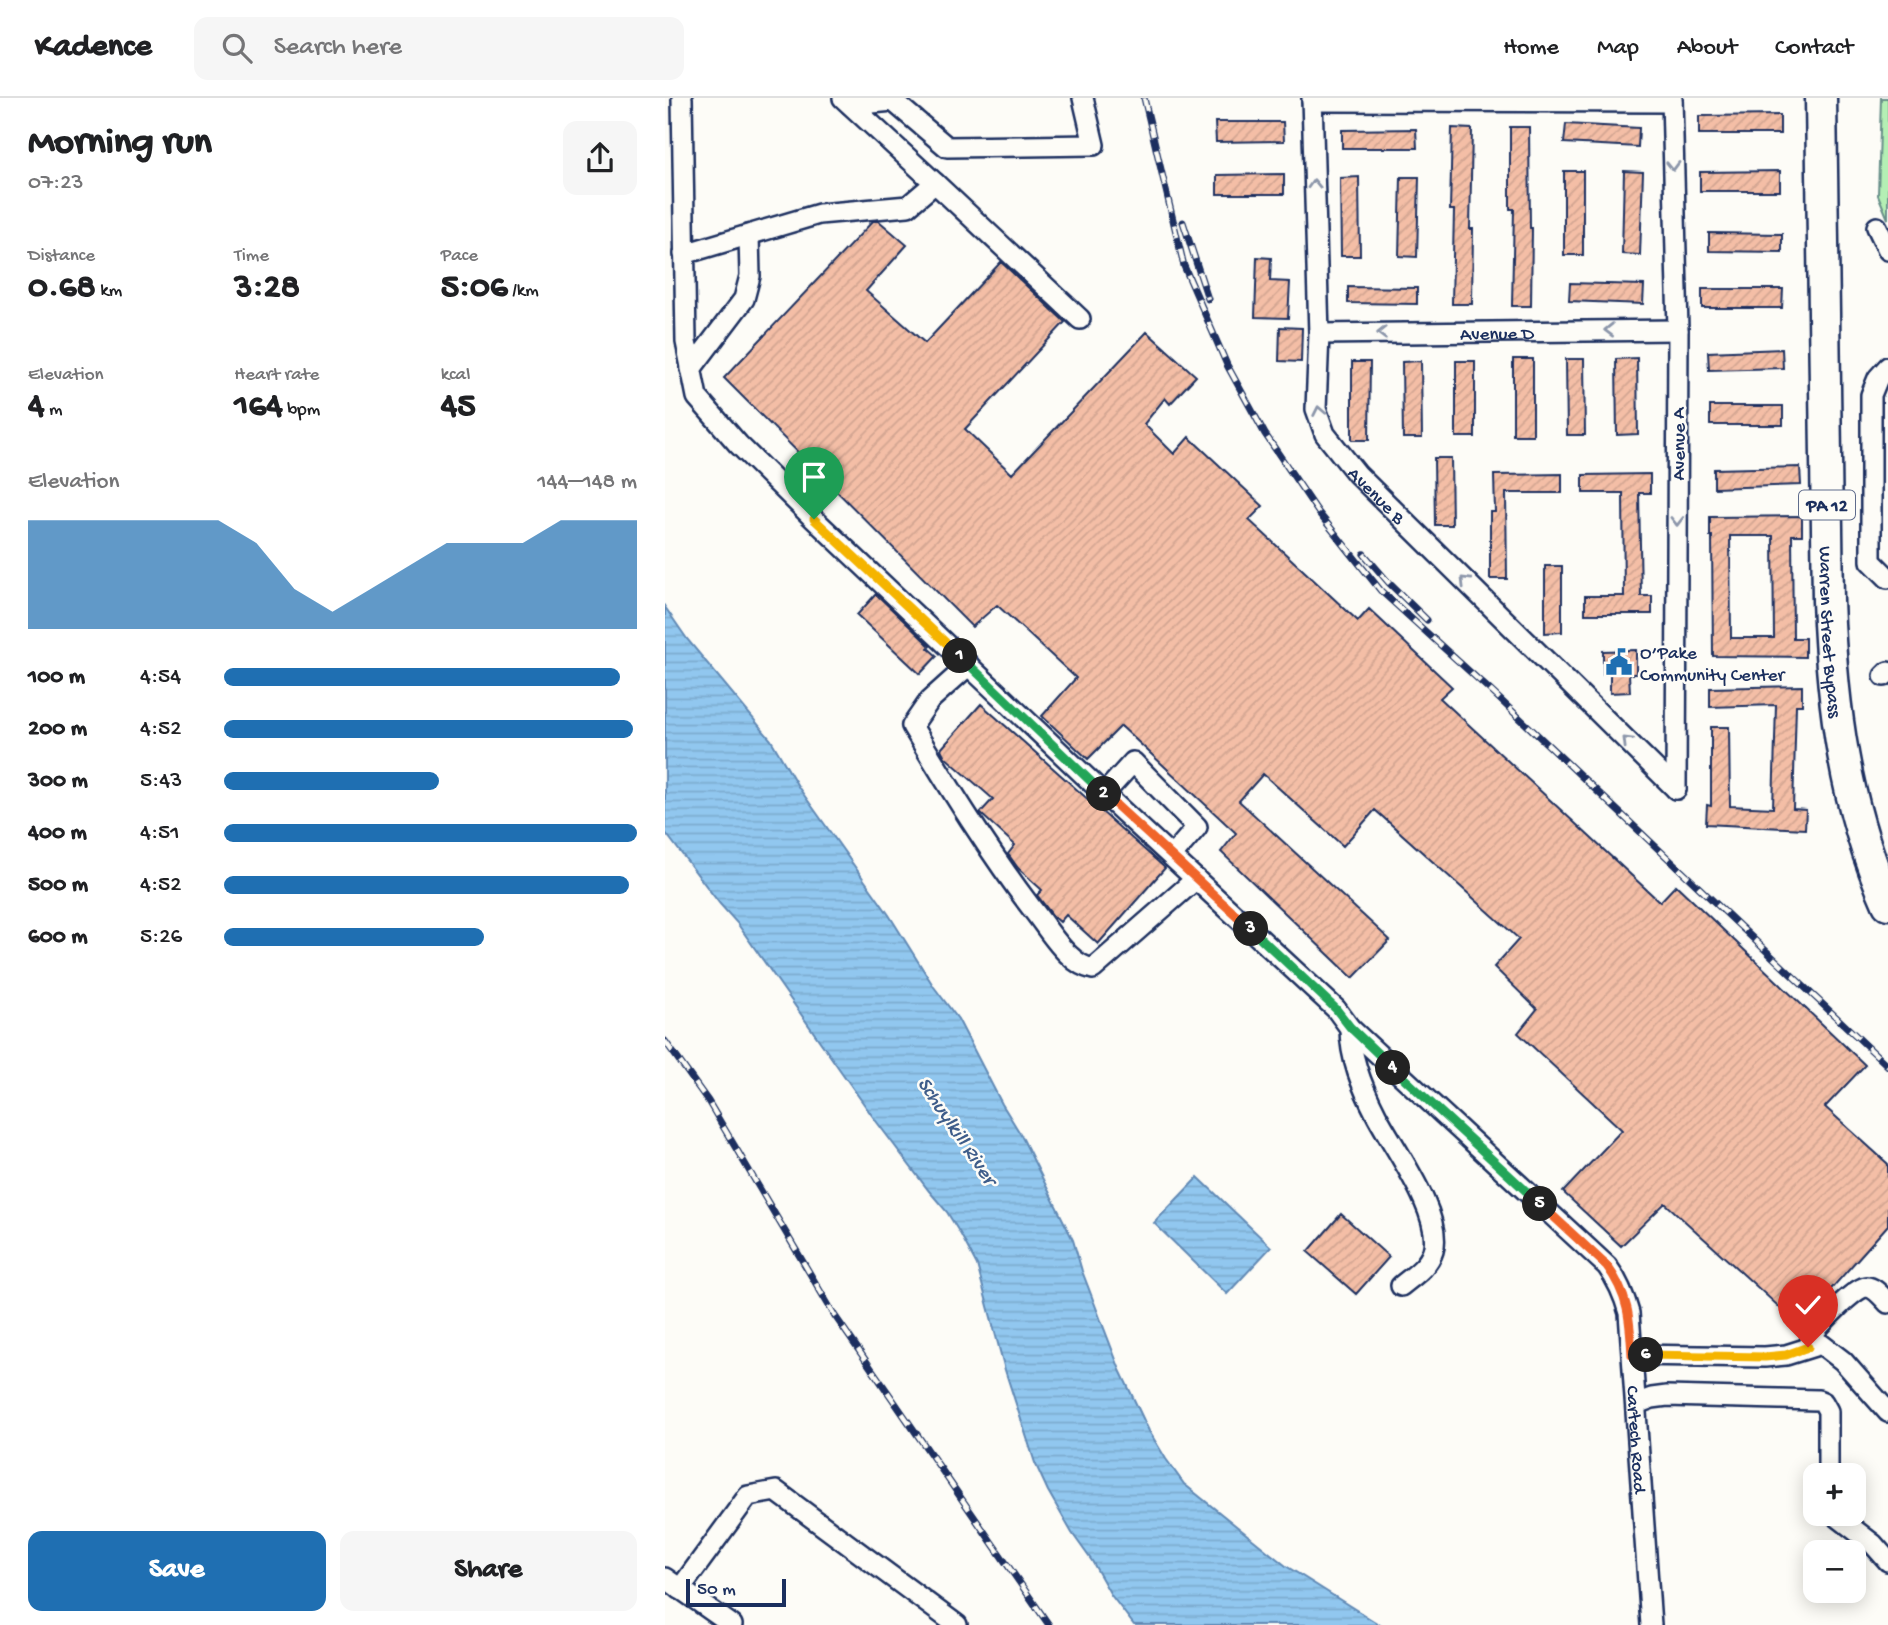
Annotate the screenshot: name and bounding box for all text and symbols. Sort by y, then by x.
search box [194,17,684,80]
text: Kadence [35,29,152,67]
icon: search [218,29,256,67]
text: Search here [274,33,402,64]
text: Home [1503,34,1559,63]
text: Map [1597,34,1639,63]
text: About [1677,34,1737,63]
text: Contact [1775,34,1853,63]
button: share [563,121,637,195]
text: Morning run [28,122,212,166]
one-way arrow [1666,161,1681,172]
text: 07:23 [28,170,83,197]
one-way arrow [1307,179,1322,190]
text: Distance [28,245,95,268]
text: Time [234,245,269,268]
text: Pace [441,245,478,268]
text: 0.68 [28,268,96,309]
text: 3:28 [234,268,300,309]
text: 5:06 [441,268,508,309]
text: km [96,280,122,303]
text: /km [508,280,539,303]
one-way arrow [1604,322,1614,338]
street label: Avenue D [1460,324,1535,347]
one-way arrow [1376,325,1387,341]
text: Elevation [28,364,104,387]
text: Heart rate [234,364,319,387]
text: kcal [441,364,470,387]
text: 4 [28,387,45,428]
text: 164 [234,387,283,428]
text: 45 [441,387,476,428]
text: m [45,399,63,422]
text: bpm [283,399,320,422]
one-way arrow [1312,406,1327,418]
street label: Avenue A [1669,406,1692,480]
pin [784,447,844,519]
icon: arrive [795,458,833,496]
street label: Avenue B [1341,464,1410,531]
text: Elevation [28,469,119,496]
text: 144–148 m [537,469,637,496]
road number: PA 12 [1799,491,1855,520]
one-way arrow [1669,516,1685,526]
street label: Warren Street Bypass [1812,546,1845,720]
one-way arrow [1461,577,1474,590]
pin: 1 [943,638,977,674]
place label: O’Pake Community Center [1640,643,1786,688]
text: 1 [956,644,963,667]
public building icon: O’Pake Community Center [1604,647,1634,677]
text: 100 m [28,664,85,691]
text: 4:54 [140,664,181,691]
text: 200 m [28,716,87,743]
text: 4:52 [140,716,181,743]
one-way arrow [1622,737,1635,750]
text: 300 m [28,768,88,795]
text: 5:43 [140,768,182,795]
pin: 2 [1087,776,1122,812]
text: 2 [1099,782,1108,805]
text: 400 m [28,820,87,847]
text: 4:51 [140,820,180,847]
text: 500 m [28,872,88,899]
text: 4:52 [140,872,181,899]
pin: 3 [1233,912,1269,946]
text: 3 [1246,917,1255,940]
text: 600 m [28,924,88,951]
text: 5:26 [140,924,182,951]
pin: 4 [1375,1051,1411,1086]
text: 4 [1388,1056,1397,1079]
water label: Schuylkill River [910,1073,1003,1194]
pin: 5 [1523,1186,1557,1222]
text: 5 [1535,1192,1545,1215]
pin [1778,1275,1838,1347]
icon: check [1789,1286,1827,1324]
pin: 6 [1629,1338,1663,1372]
text: 6 [1641,1343,1650,1366]
street label: Cartech Road [1619,1385,1650,1496]
map controls [1803,1463,1866,1603]
button: + [1803,1463,1866,1526]
button: Save [28,1531,326,1611]
button: Share [340,1531,637,1611]
button: − [1803,1540,1866,1603]
scale bar [686,1576,786,1608]
text: 50 m [697,1579,736,1602]

